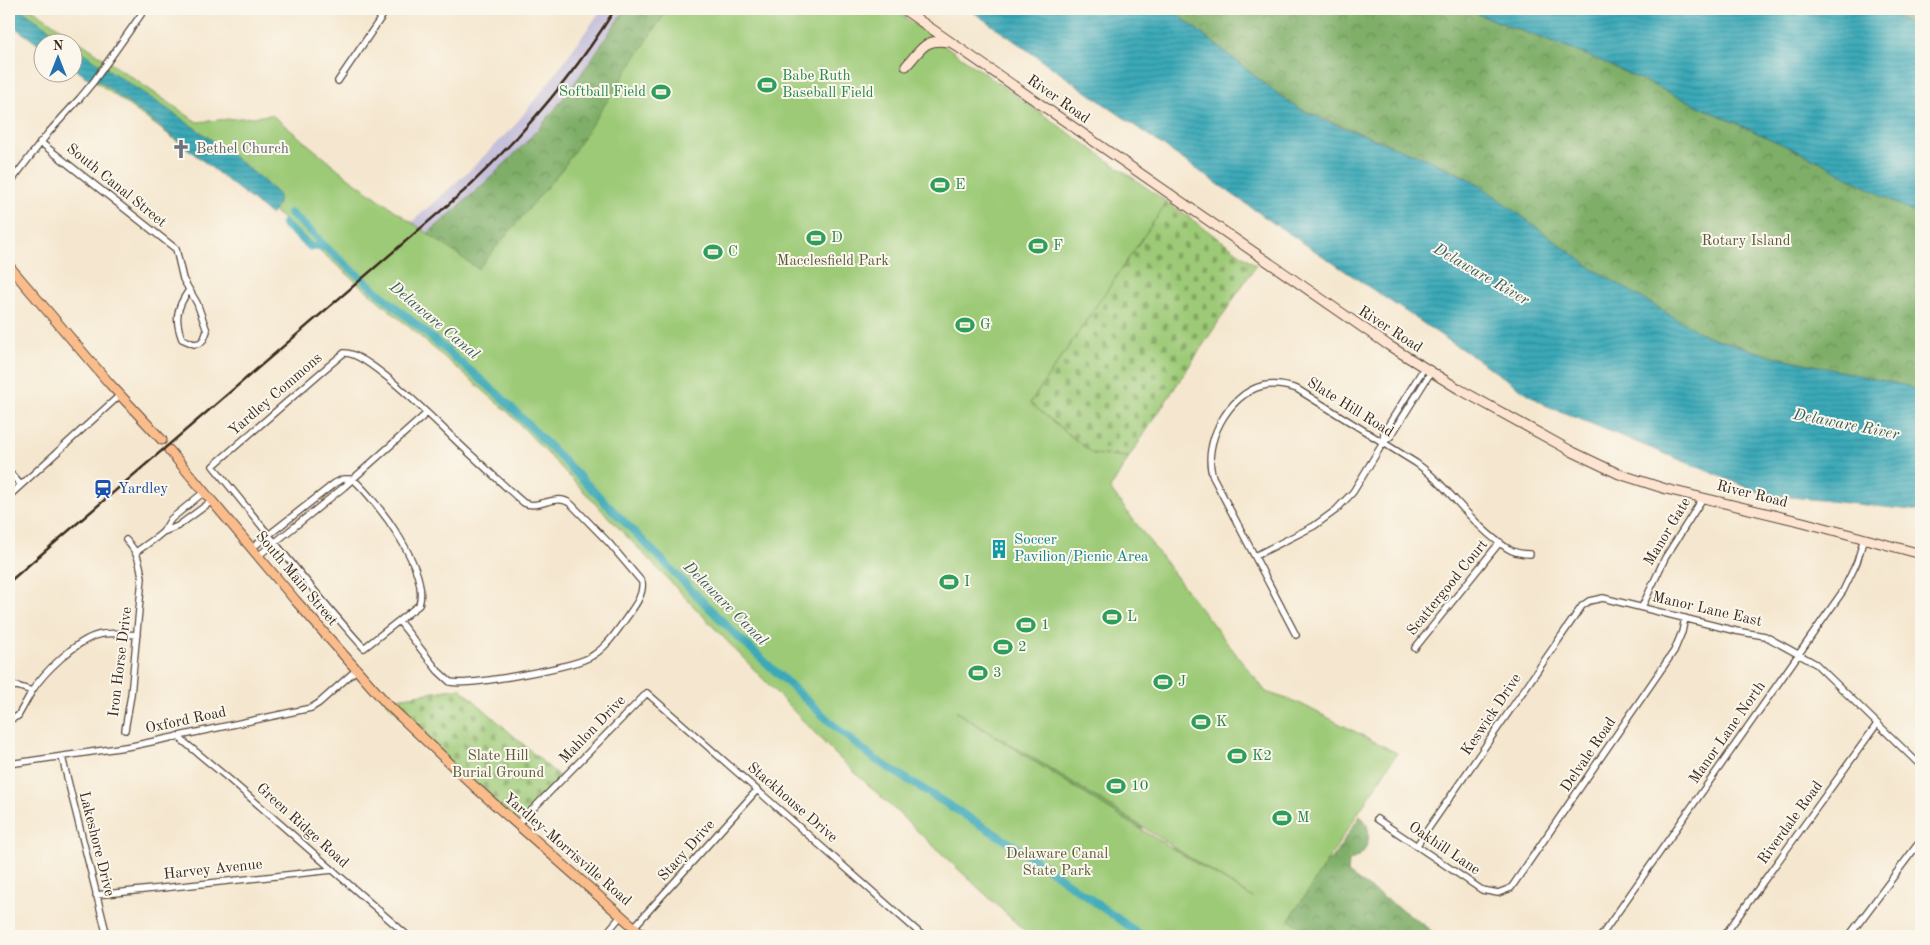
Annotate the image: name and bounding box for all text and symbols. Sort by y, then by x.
north arrow [32,32,82,82]
text: N [53,39,64,53]
place label: Babe Ruth Baseball Field [782,69,874,101]
street label: River Road [1024,73,1092,127]
sports icon: Babe Ruth Baseball Field [756,74,778,96]
sports icon: Softball Field [650,81,672,103]
place label: Softball Field [559,85,646,100]
church icon: Bethel Church [170,138,192,160]
street label: South Canal Street [63,141,169,231]
place label: Bethel Church [196,142,289,157]
sports icon: E [929,174,951,196]
place label: E [955,178,965,193]
sports icon: D [805,227,827,249]
place label: D [831,231,843,246]
park label: Rotary Island [1702,234,1791,249]
sports icon: F [1027,235,1049,257]
place label: F [1053,239,1063,254]
sports icon: C [702,241,724,263]
water label: Delaware River [1430,241,1533,309]
place label: C [728,245,738,260]
park label: Macclesfield Park [777,254,889,269]
water label: Delaware Canal [385,278,482,363]
street label: River Road [1355,304,1425,356]
sports icon: G [954,314,976,336]
place label: G [980,318,991,333]
street label: Yardley Commons [227,351,325,439]
street label: Slate Hill Road [1304,375,1396,441]
water label: Delaware River [1791,407,1901,443]
station icon: Yardley [92,478,114,500]
street label: River Road [1715,479,1789,511]
place label: Yardley [118,482,168,497]
street label: Manor Gate [1642,495,1694,569]
street label: South Main Street [252,529,340,629]
place label: Soccer Pavilion/Picnic Area [1014,533,1149,565]
street label: Scattergood Court [1405,537,1491,639]
building icon: Soccer Pavilion/Picnic Area [988,538,1010,560]
water label: Delaware Canal [679,558,770,649]
sports icon: I [938,571,960,593]
place label: I [964,575,970,590]
street label: Manor Lane East [1651,590,1763,630]
street label: Iron Horse Drive [107,606,135,718]
sports icon: L [1101,606,1123,628]
place label: L [1127,610,1137,625]
sports icon: 1 [1015,614,1037,636]
place label: 1 [1041,618,1050,633]
sports icon: 2 [992,636,1014,658]
place label: 2 [1018,640,1027,655]
sports icon: 3 [967,662,989,684]
place label: 3 [993,666,1002,681]
sports icon: J [1152,671,1174,693]
street label: Keswick Drive [1459,671,1525,759]
place label: J [1178,675,1186,690]
street label: Manor Lane North [1687,679,1769,787]
street label: Mahlon Drive [557,693,629,767]
street label: Oxford Road [144,705,228,737]
sports icon: K [1190,711,1212,733]
place label: K [1216,715,1227,730]
street label: Delvale Road [1559,715,1619,795]
sports icon: K2 [1226,745,1248,767]
park label: Slate Hill Burial Ground [452,749,544,781]
place label: K2 [1252,749,1272,764]
street label: Stackhouse Drive [744,760,840,846]
sports icon: 10 [1105,775,1127,797]
street label: Riverdale Road [1756,778,1826,867]
place label: 10 [1131,779,1148,794]
street label: Green Ridge Road [253,781,351,871]
street label: Lakeshore Drive [76,790,116,898]
street label: Yardley-Morrisville Road [500,791,634,909]
sports icon: M [1271,807,1293,829]
place label: M [1297,811,1310,826]
street label: Stacy Drive [656,817,718,885]
street label: Oakhill Lane [1406,820,1483,878]
park label: Delaware Canal State Park [1006,847,1108,879]
street label: Harvey Avenue [163,857,263,883]

